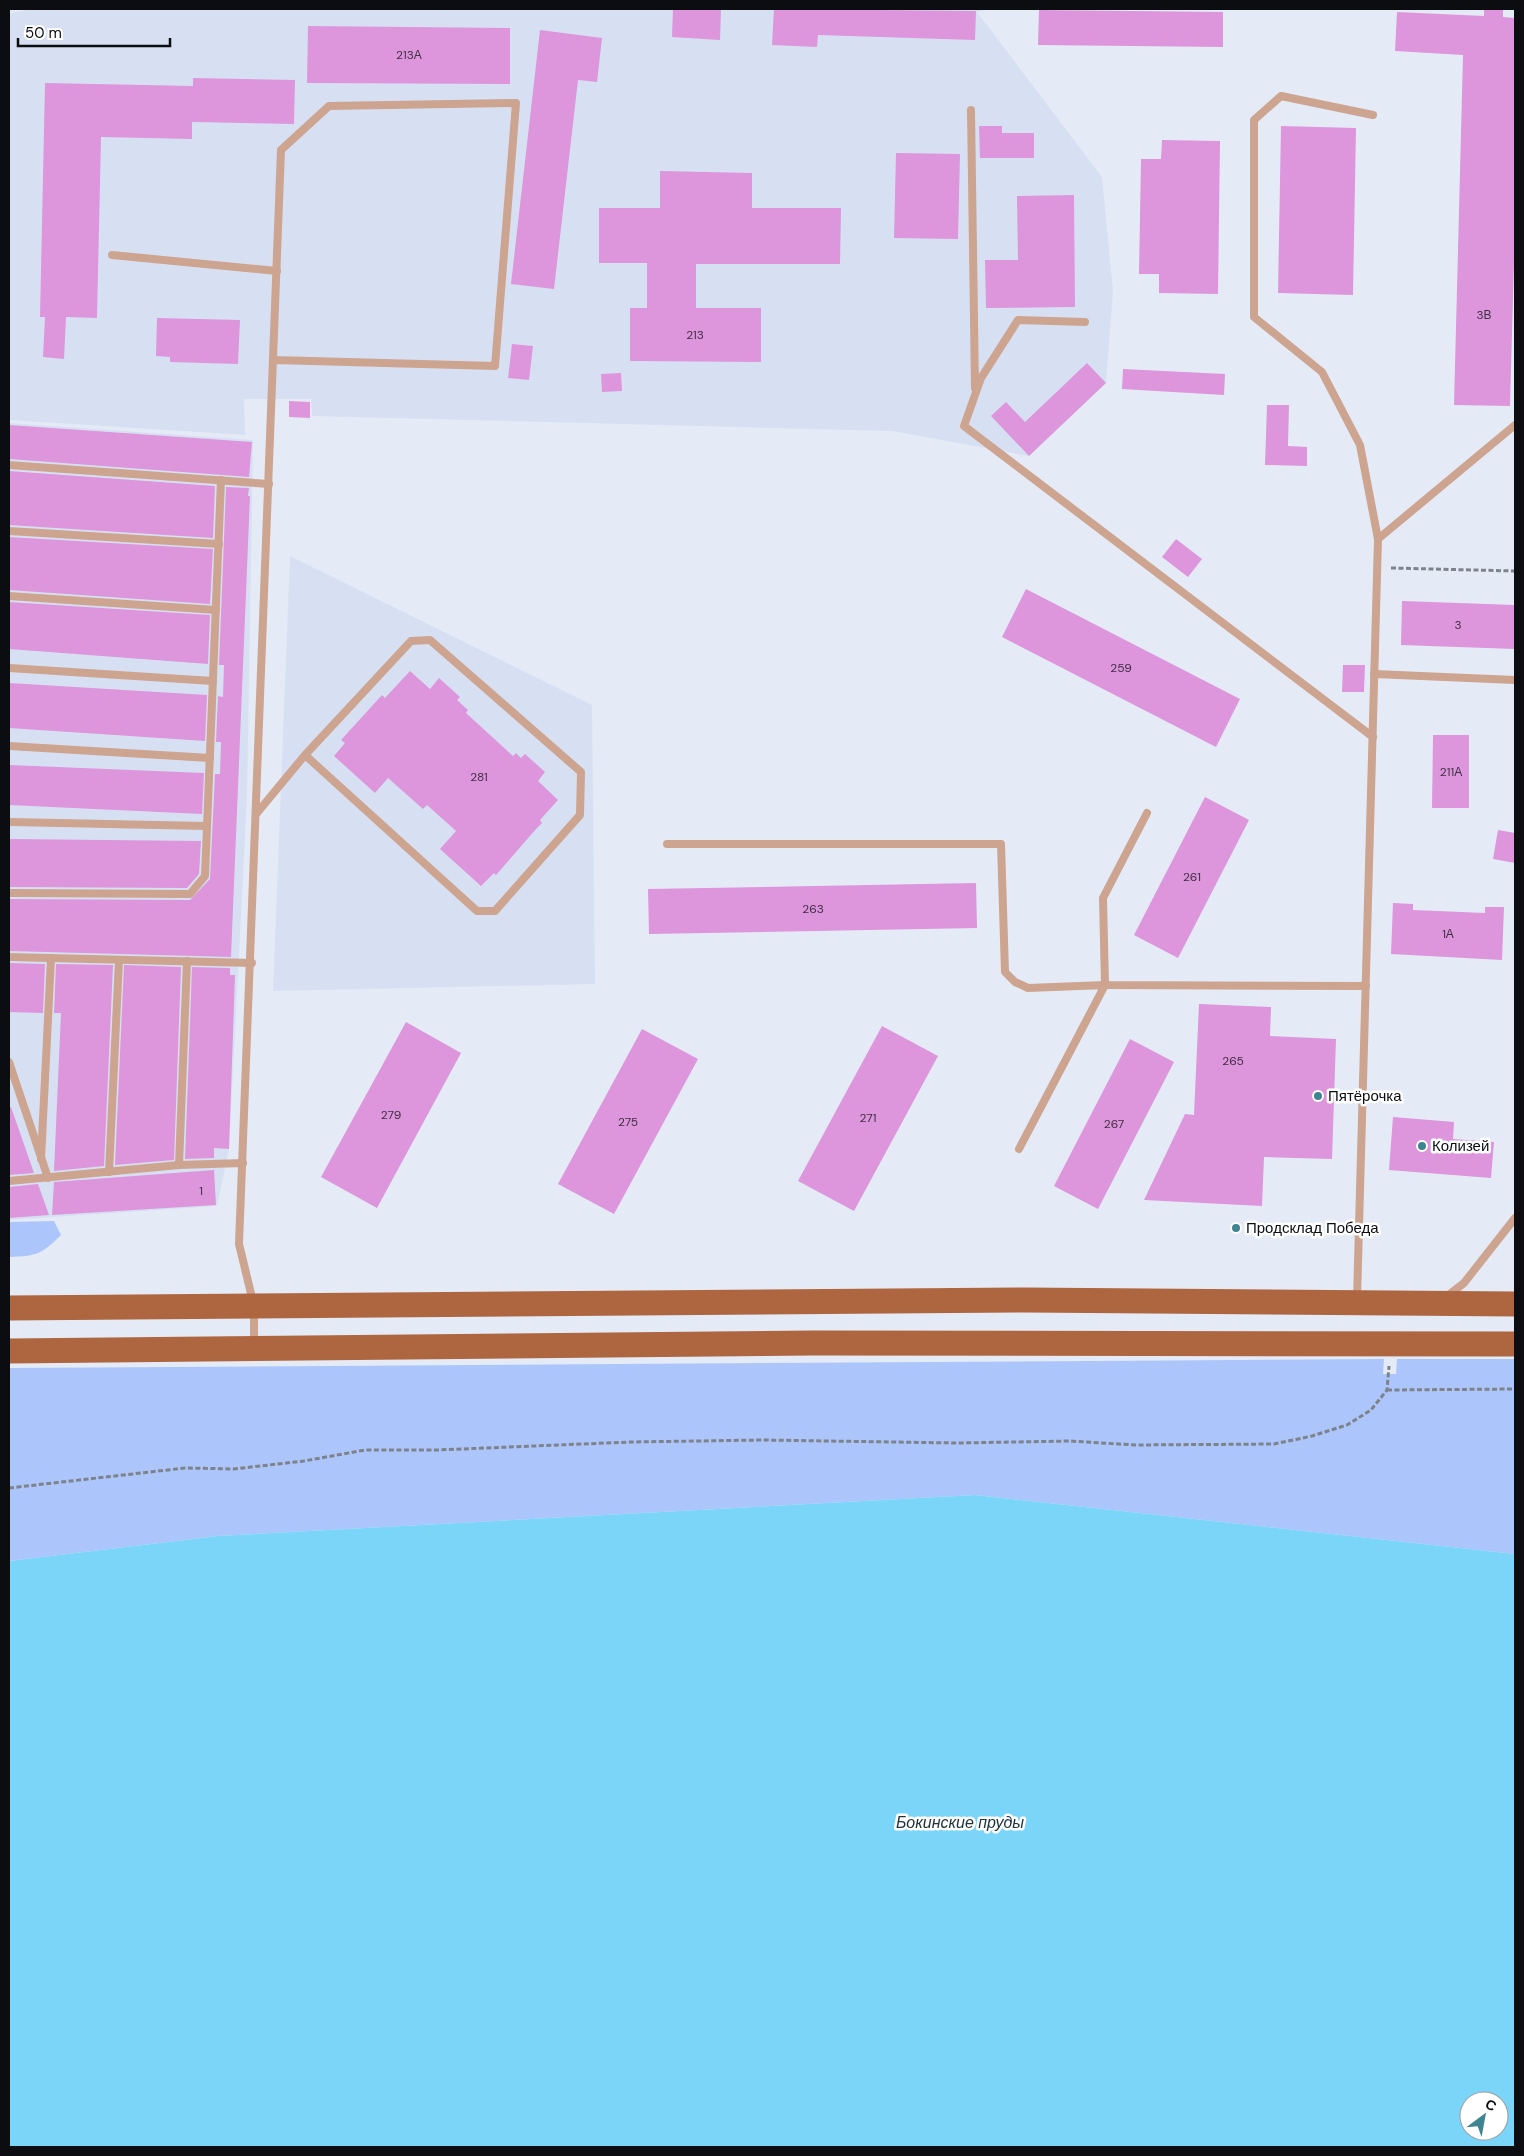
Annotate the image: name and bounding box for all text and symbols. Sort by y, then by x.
scale bar [18,15,170,47]
text: 50 m [25,23,62,43]
house number: 213А [396,47,422,63]
house number: 3В [1476,307,1492,323]
house number: 213 [686,327,704,343]
house number: 3 [1454,617,1462,633]
house number: 259 [1110,660,1132,676]
house number: 211А [1440,764,1462,780]
house number: 281 [470,769,488,785]
house number: 261 [1183,869,1201,885]
house number: 263 [802,901,824,917]
house number: 1А [1442,926,1454,942]
house number: 265 [1222,1053,1244,1069]
place label: Пятёрочка [1328,1086,1402,1106]
marker: Пятёрочка [1312,1090,1324,1102]
house number: 279 [381,1107,401,1123]
house number: 271 [860,1110,876,1126]
house number: 275 [618,1114,638,1130]
house number: 267 [1104,1116,1124,1132]
place label: Колизей [1432,1136,1489,1156]
marker: Колизей [1416,1140,1428,1152]
house number: 1 [199,1183,203,1199]
place label: Продсклад Победа [1246,1218,1379,1238]
marker: Продсклад Победа [1230,1222,1242,1234]
water label: Бокинские пруды [896,1812,1024,1833]
north arrow [1459,2091,1509,2141]
text: С [1482,2095,1500,2115]

